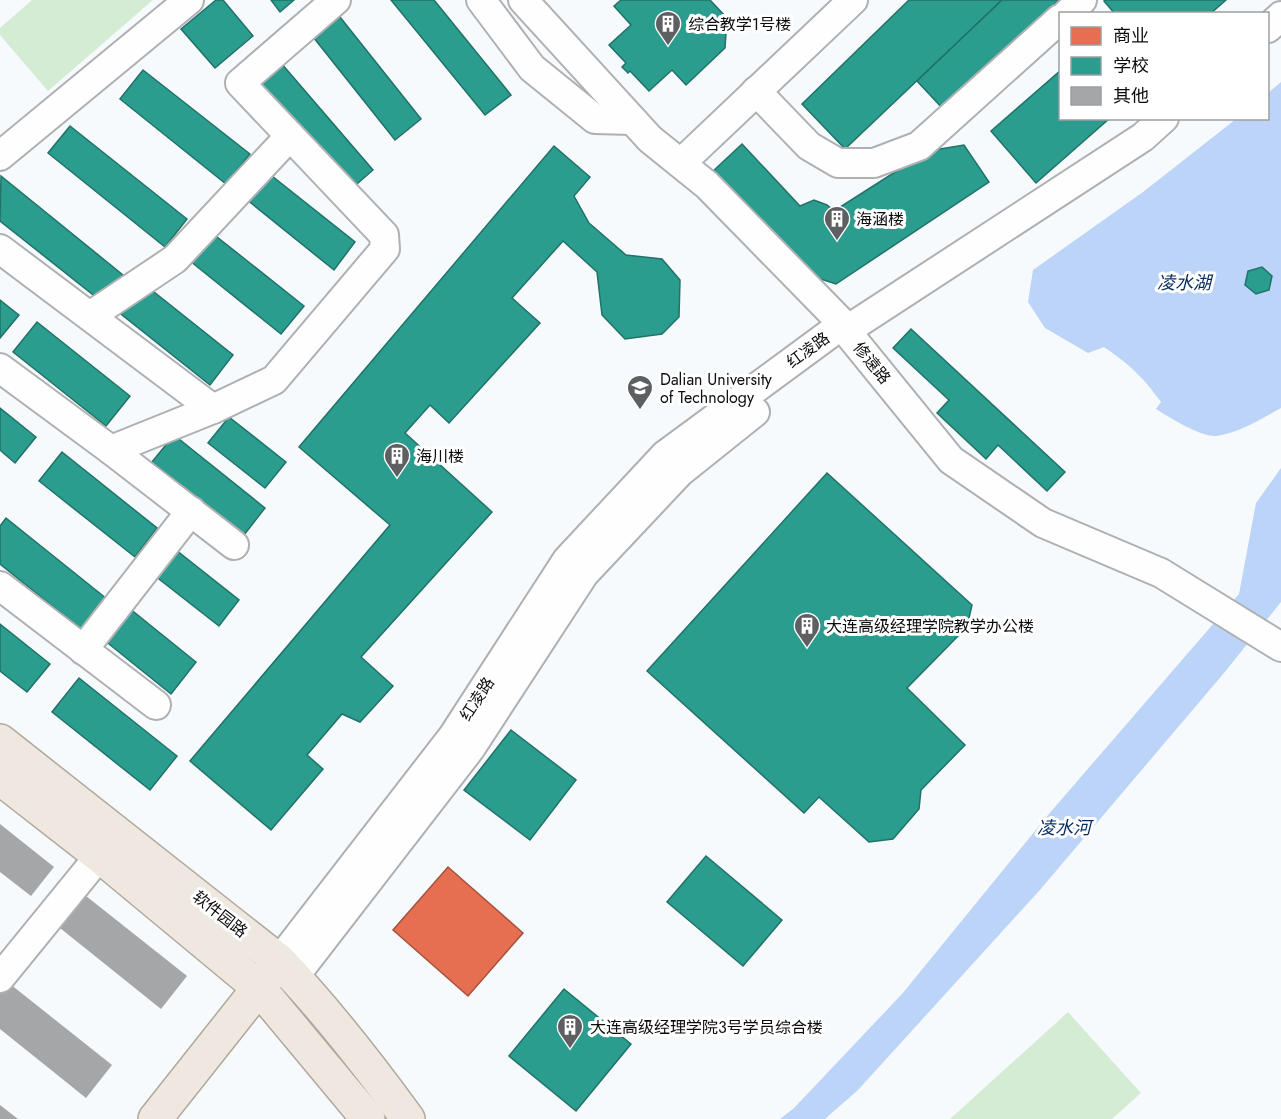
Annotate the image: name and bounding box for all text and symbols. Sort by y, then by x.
building icon: 综合教学1号楼 [653,9,683,47]
legend [1059,12,1269,120]
place label: 综合教学1号楼 [688,13,791,36]
text: 商业 [1113,23,1149,49]
text: 学校 [1113,53,1149,79]
text: 其他 [1113,83,1149,109]
building icon: 海涵楼 [822,204,852,242]
place label: 海涵楼 [856,208,904,231]
water label: 凌水湖 [1157,270,1214,296]
street label: 红凌路 [782,327,834,373]
street label: 修遠路 [848,337,896,389]
place label: Dalian University of Technology [660,368,773,409]
school or university icon: Dalian University of Technology [625,373,655,411]
building icon: 海川楼 [382,441,412,479]
place label: 海川楼 [416,445,464,468]
building icon: 大连高级经理学院教学办公楼 [792,611,822,649]
place label: 大连高级经理学院教学办公楼 [826,615,1034,638]
street label: 红凌路 [454,673,500,725]
water label: 凌水河 [1037,815,1094,841]
street label: 软件园路 [188,885,252,943]
building icon: 大连高级经理学院3号学员综合楼 [555,1012,585,1050]
place label: 大连高级经理学院3号学员综合楼 [590,1016,823,1039]

